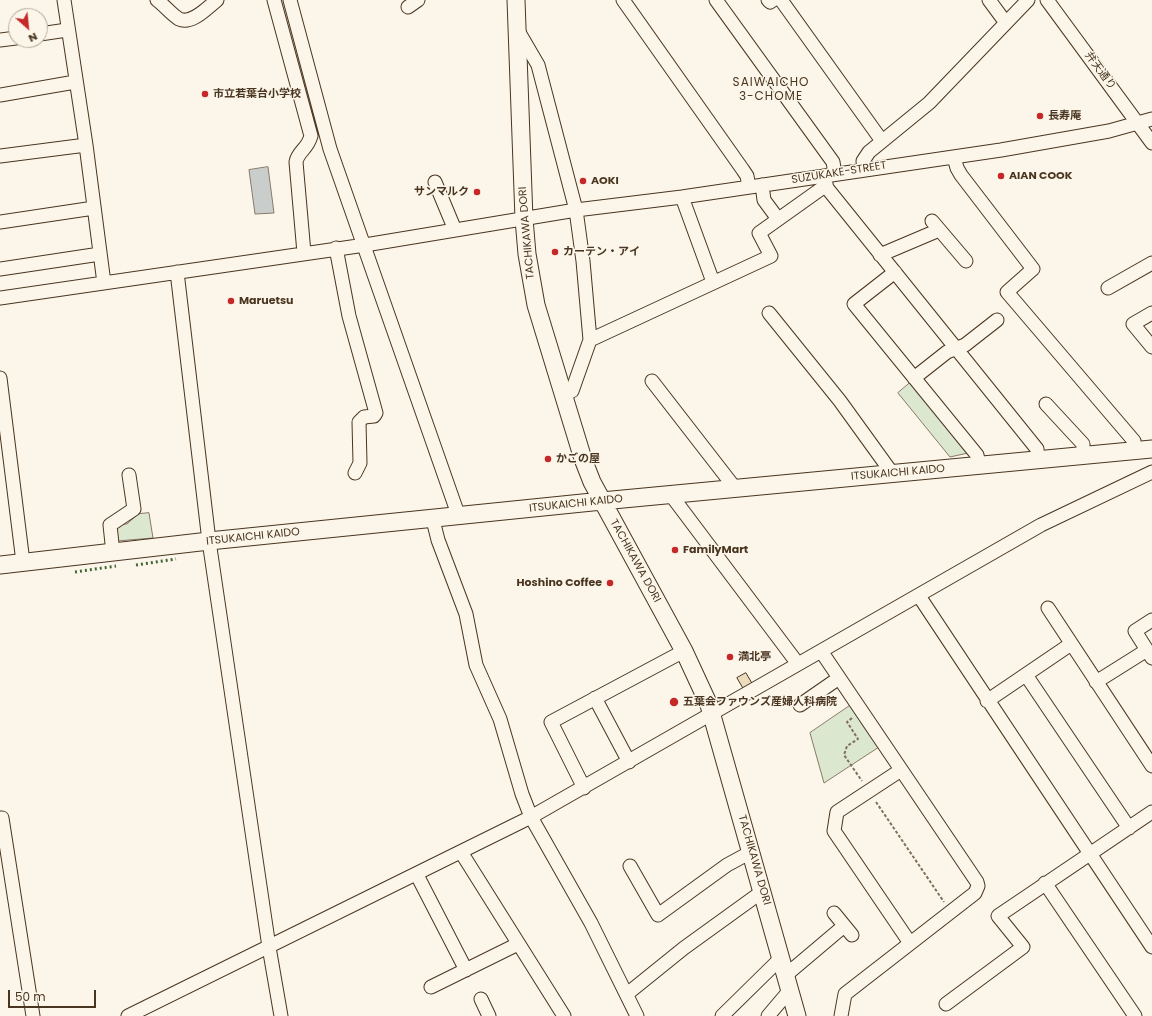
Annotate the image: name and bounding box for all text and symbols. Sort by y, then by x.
north arrow [8,8,48,48]
text: N [26,29,40,47]
street label: 弁天通り [1082,49,1118,93]
district label: SAIWAICHO 3-CHOME [733,76,809,104]
place label: 市立若葉台小学校 [213,87,301,101]
marker: 市立若葉台小学校 [200,89,210,99]
place label: 長寿庵 [1048,109,1081,123]
marker: 長寿庵 [1035,111,1045,121]
street label: SUZUKAKE-STREET [791,159,887,187]
place label: AIAN COOK [1009,169,1072,183]
marker: AIAN COOK [996,171,1006,181]
place label: AOKI [591,174,619,188]
marker: AOKI [578,176,588,186]
place label: サンマルク [414,185,469,199]
street label: TACHIKAWA DORI [516,186,538,280]
marker: サンマルク [472,187,482,197]
place label: カーテン・アイ [563,245,640,259]
marker: カーテン・アイ [550,247,560,257]
place label: Maruetsu [239,294,293,308]
marker: Maruetsu [226,296,236,306]
place label: かごの屋 [556,452,600,466]
marker: かごの屋 [543,454,553,464]
street label: ITSUKAICHI KAIDO [851,462,945,484]
street label: ITSUKAICHI KAIDO [529,493,623,515]
street label: TACHIKAWA DORI [607,517,663,605]
street label: ITSUKAICHI KAIDO [206,526,300,548]
place label: FamilyMart [683,543,748,557]
marker: FamilyMart [670,545,680,555]
place label: Hoshino Coffee [517,576,602,590]
marker: Hoshino Coffee [605,578,615,588]
place label: 満北亭 [738,650,771,664]
marker: 満北亭 [725,652,735,662]
place label: 五葉会ファウンズ産婦人科病院 [683,695,837,709]
marker: 五葉会ファウンズ産婦人科病院 [668,696,680,708]
street label: TACHIKAWA DORI [735,813,773,907]
scale bar [10,982,98,1008]
text: 50 m [15,988,46,1005]

